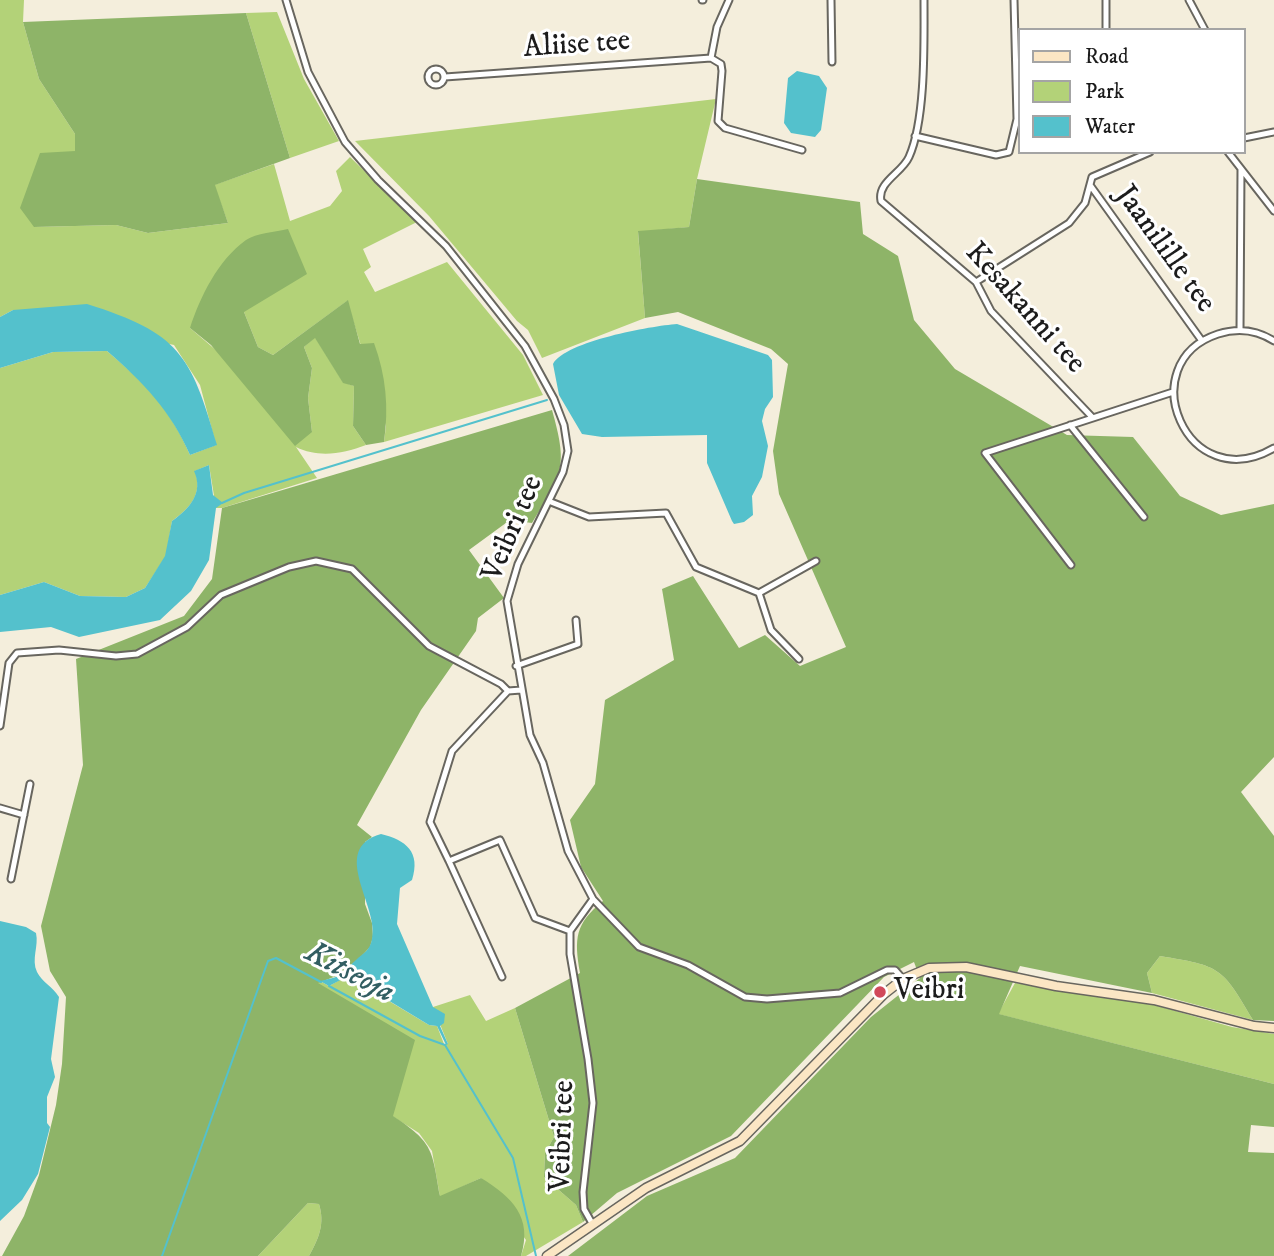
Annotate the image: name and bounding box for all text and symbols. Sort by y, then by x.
street label: Aliise tee [522,24,632,68]
legend [1018,28,1246,154]
text: Road [1085,44,1129,70]
text: Park [1085,79,1124,105]
text: Water [1085,114,1135,140]
street label: Jaanilille tee [1106,179,1222,321]
street label: Kesakanni tee [956,236,1092,382]
street label: Veibri tee [476,471,552,587]
water label: Kitseoja [298,935,400,1013]
place label: Veibri [894,974,964,1010]
marker: Veibri [872,984,888,1000]
street label: Veibri tee [544,1080,584,1192]

